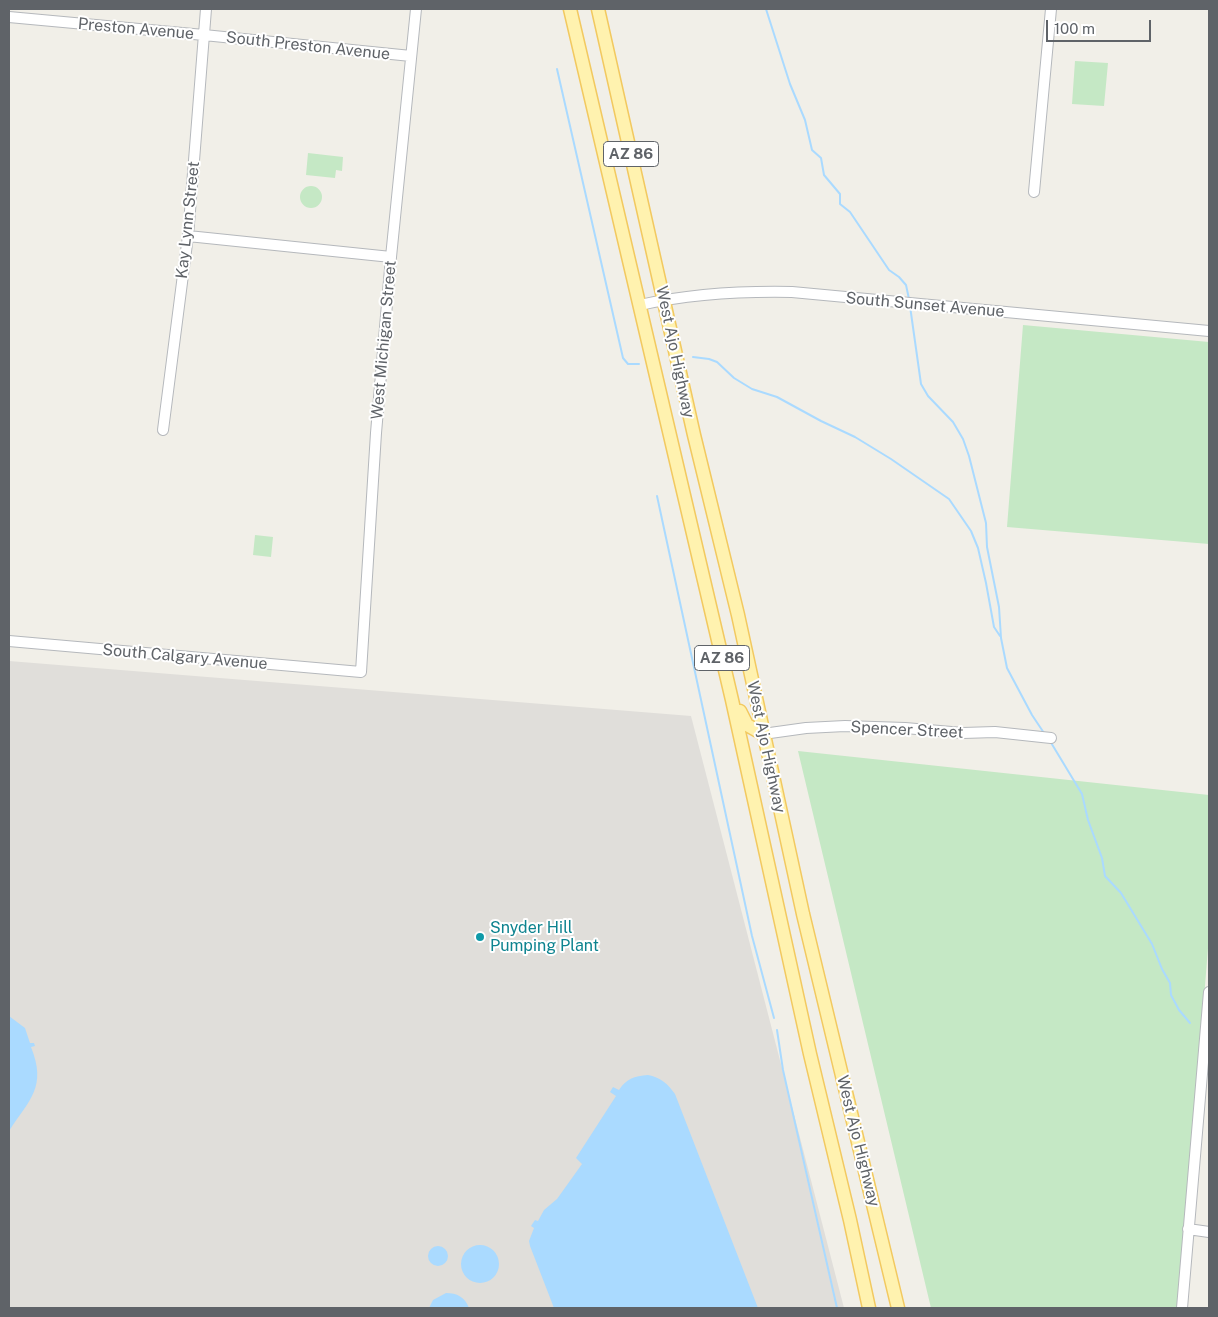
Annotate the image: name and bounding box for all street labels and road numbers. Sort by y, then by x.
street label: Preston Avenue [77,14,195,44]
street label: South Preston Avenue [225,28,391,64]
road number: AZ 86 [604,142,658,166]
street label: Kay Lynn Street [172,160,204,280]
street label: West Michigan Street [367,260,401,420]
street label: West Ajo Highway [652,284,698,420]
street label: South Sunset Avenue [845,288,1005,322]
street label: South Calgary Avenue [102,640,268,674]
road number: AZ 86 [694,646,750,670]
street label: West Ajo Highway [743,679,789,815]
street label: Spencer Street [850,717,964,743]
street label: West Ajo Highway [832,1073,884,1209]

